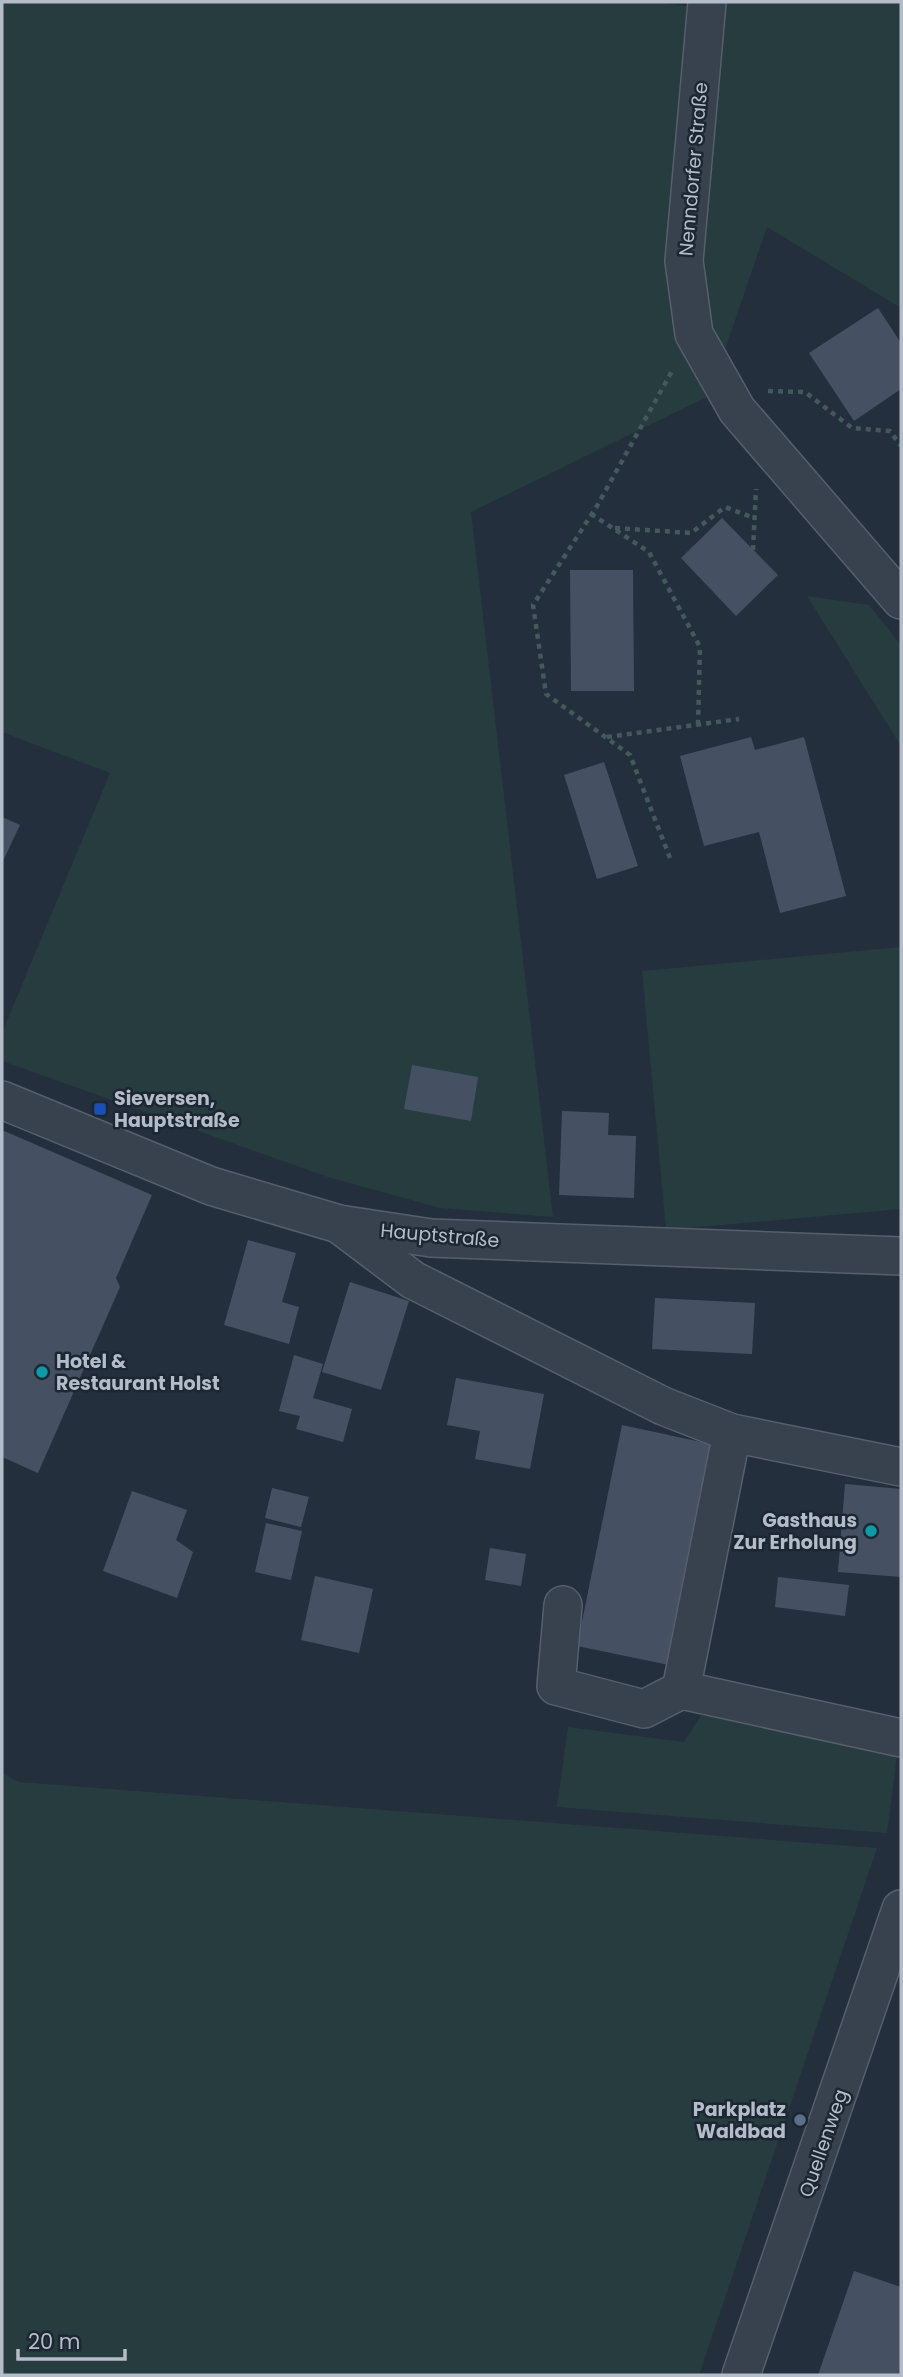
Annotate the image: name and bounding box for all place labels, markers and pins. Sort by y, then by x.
place label: Sieversen, Hauptstraße [114,1085,240,1134]
marker: Sieversen, Hauptstraße [92,1101,108,1117]
place label: Hotel & Restaurant Holst [56,1348,220,1397]
marker: Hotel & Restaurant Holst [34,1364,50,1380]
place label: Gasthaus Zur Erholung [733,1507,857,1556]
marker: Gasthaus Zur Erholung [863,1523,879,1539]
place label: Parkplatz Waldbad [693,2096,786,2145]
marker: Parkplatz Waldbad [792,2112,808,2128]

